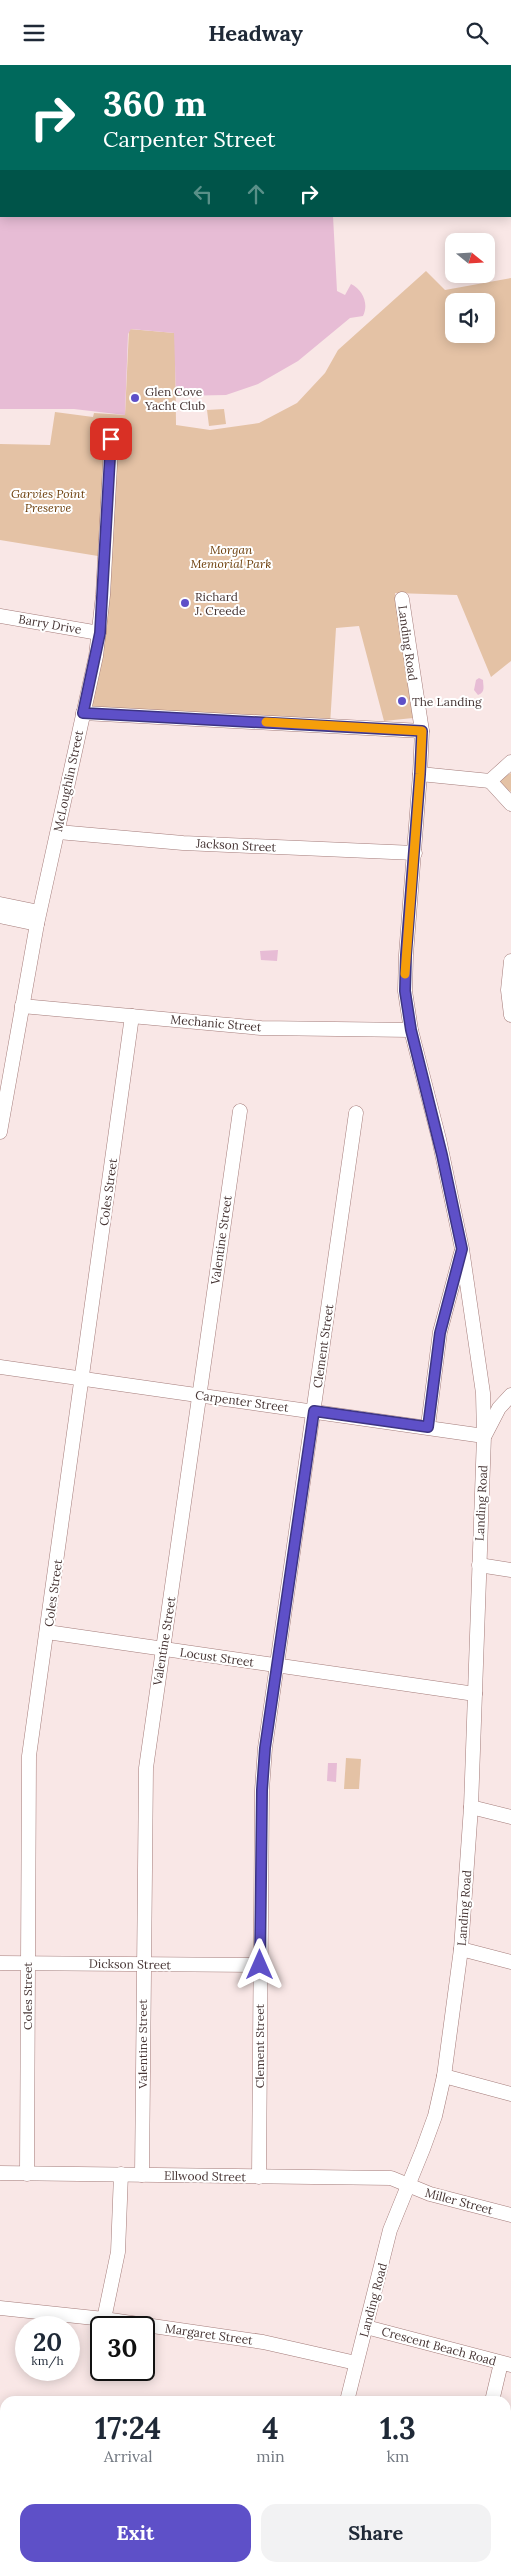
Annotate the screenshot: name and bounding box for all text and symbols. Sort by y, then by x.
icon: menu [20,19,48,47]
text: Headway [208,19,303,47]
icon: search [463,19,491,47]
text: 360 m [103,81,206,126]
icon: right [20,85,85,150]
text: Carpenter Street [103,125,276,153]
icon: left [189,180,217,208]
icon: ahead [242,180,270,208]
icon: right [295,180,323,208]
north arrow [445,233,495,283]
map controls [445,233,495,343]
button: sound [445,293,495,343]
place label: Glen Cove Yacht Club [144,384,205,413]
marker: Glen Cove Yacht Club [129,392,141,404]
pin [90,418,132,460]
icon: arrive [97,425,125,453]
park label: Garvies Point Preserve [11,486,86,515]
park label: Morgan Memorial Park [191,542,271,571]
place label: Richard J. Creede [194,589,246,618]
marker: Richard J. Creede [179,597,191,609]
street label: Landing Road [395,604,421,682]
street label: Barry Drive [17,611,83,637]
place label: The Landing [412,694,482,709]
marker: The Landing [396,695,408,707]
street label: McLoughlin Street [50,729,86,833]
street label: Jackson Street [194,835,277,855]
street label: Mechanic Street [170,1012,263,1034]
street label: Coles Street [96,1157,120,1227]
street label: Valentine Street [207,1194,235,1286]
street label: Clement Street [310,1303,336,1389]
street label: Carpenter Street [194,1387,290,1415]
street label: Landing Road [472,1465,490,1541]
street label: Coles Street [41,1558,65,1628]
street label: Valentine Street [149,1595,178,1687]
street label: Locust Street [179,1644,255,1670]
street label: Landing Road [454,1869,474,1947]
position arrow [233,1938,285,1990]
street label: Dickson Street [89,1956,172,1972]
street label: Coles Street [20,1962,35,2030]
street label: Valentine Street [135,1999,150,2090]
street label: Clement Street [252,2003,267,2088]
street label: Ellwood Street [164,2168,246,2184]
street label: Miller Street [423,2185,495,2217]
street label: Landing Road [356,2261,390,2339]
speed limit sign: 30 [90,2316,155,2381]
street label: Margaret Street [164,2320,254,2348]
street label: Crescent Beach Road [380,2323,498,2369]
text: 20 [33,2326,62,2358]
text: km/h [31,2353,64,2368]
text: 17:24 [95,2409,161,2447]
text: 4 [262,2409,279,2447]
text: 1.3 [380,2409,416,2447]
text: Arrival [104,2446,153,2466]
text: min [256,2446,285,2466]
text: km [386,2446,409,2466]
button: Exit [20,2504,251,2562]
button: Share [261,2504,491,2562]

